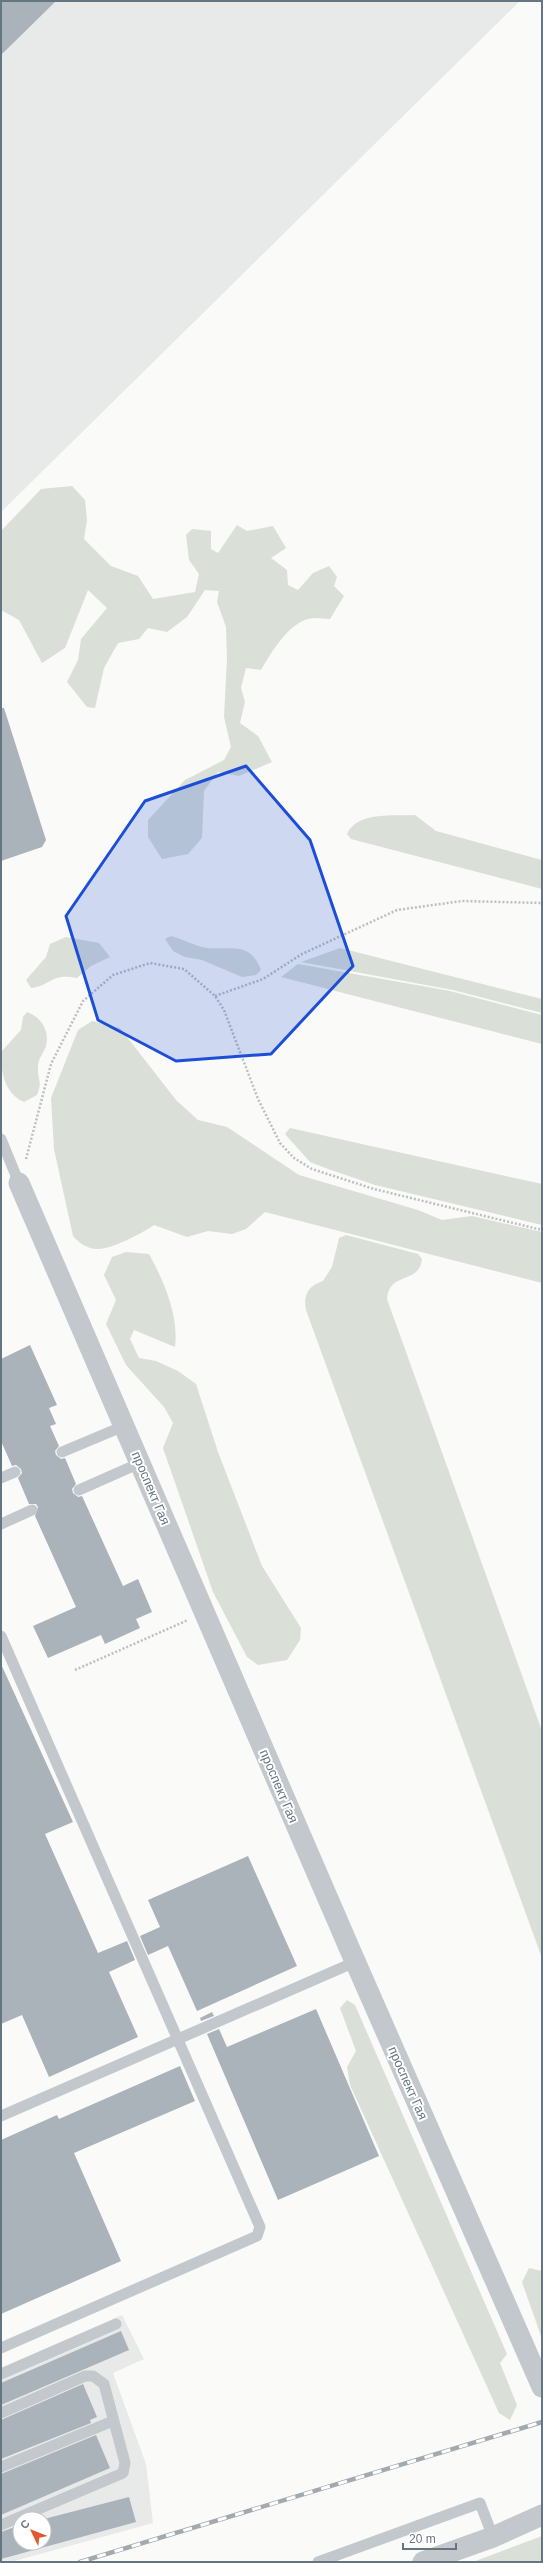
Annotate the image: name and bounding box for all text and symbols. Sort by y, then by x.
street label: проспект Гая [129,1449,173,1527]
street label: проспект Гая [257,1747,301,1825]
street label: проспект Гая [385,2044,431,2122]
north arrow [12,2511,52,2551]
text: С [18,2517,32,2531]
scale bar [403,2525,456,2551]
text: 20 m [409,2532,436,2546]

